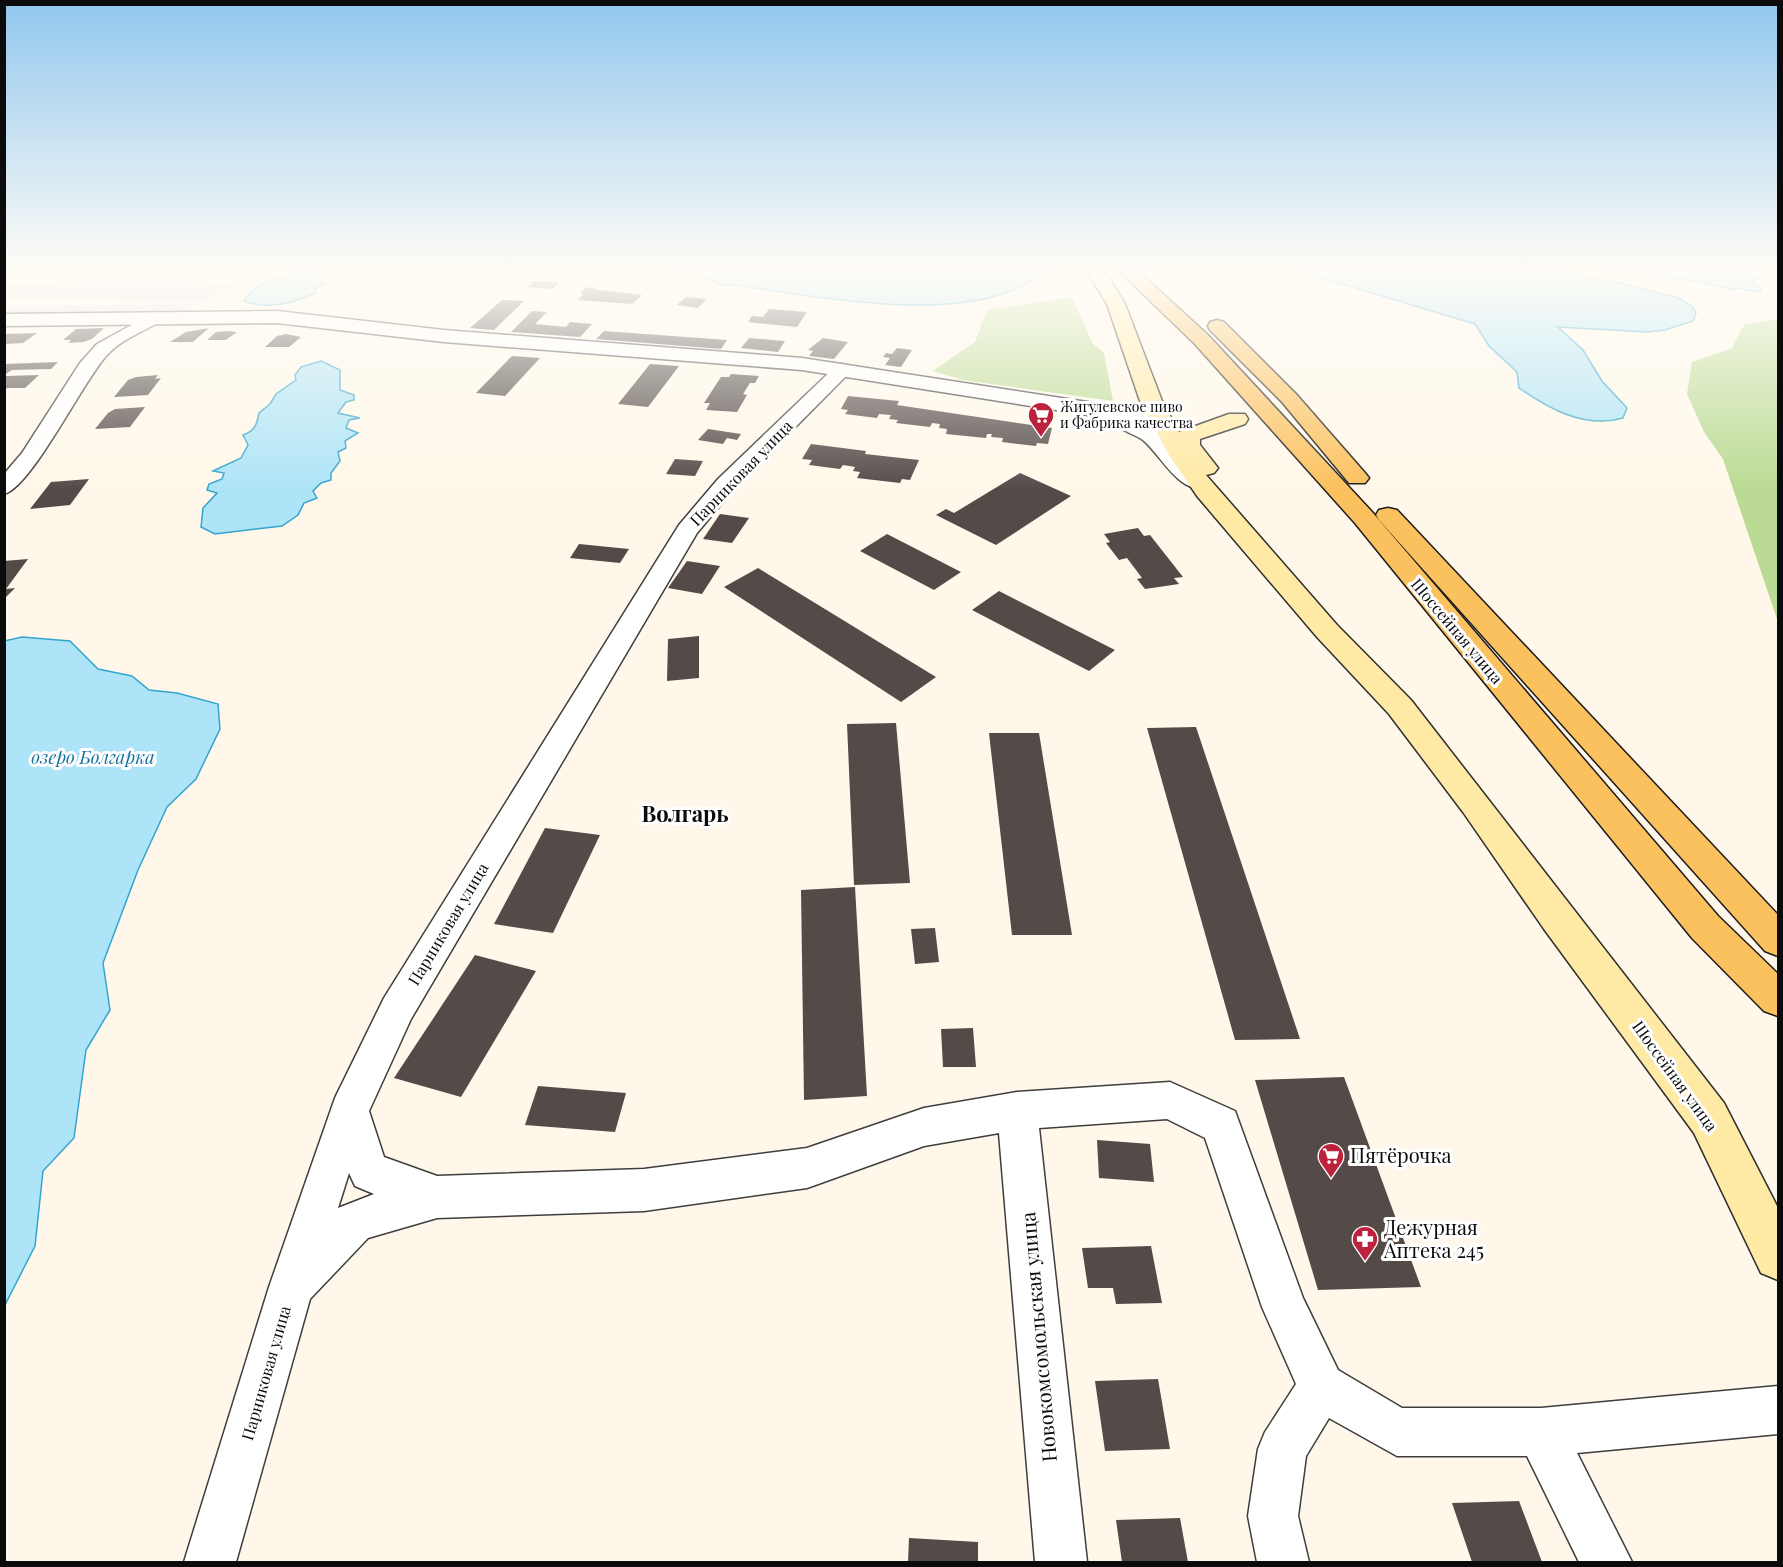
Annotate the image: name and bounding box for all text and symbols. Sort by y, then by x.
place label: Жигулевское пиво и Фабрика качества [1060,397,1193,432]
supermarket icon: Жигулевское пиво и Фабрика качества [1026,400,1056,438]
street label: Парниковая улица [685,415,797,530]
street label: Шоссейная улица [1407,573,1508,688]
water label: озеро Болгарка [31,745,155,769]
district label: Волгарь [641,798,729,828]
street label: Парниковая улица [403,859,492,989]
street label: Шоссейная улица [1628,1016,1723,1135]
supermarket icon: Пятёрочка [1316,1141,1346,1179]
place label: Пятёрочка [1350,1141,1452,1168]
street label: Новокомсомольская улица [1013,1211,1062,1463]
place label: Дежурная Аптека 245 [1383,1213,1484,1263]
pharmacy icon: Дежурная Аптека 245 [1350,1224,1380,1262]
street label: Парниковая улица [236,1303,295,1443]

